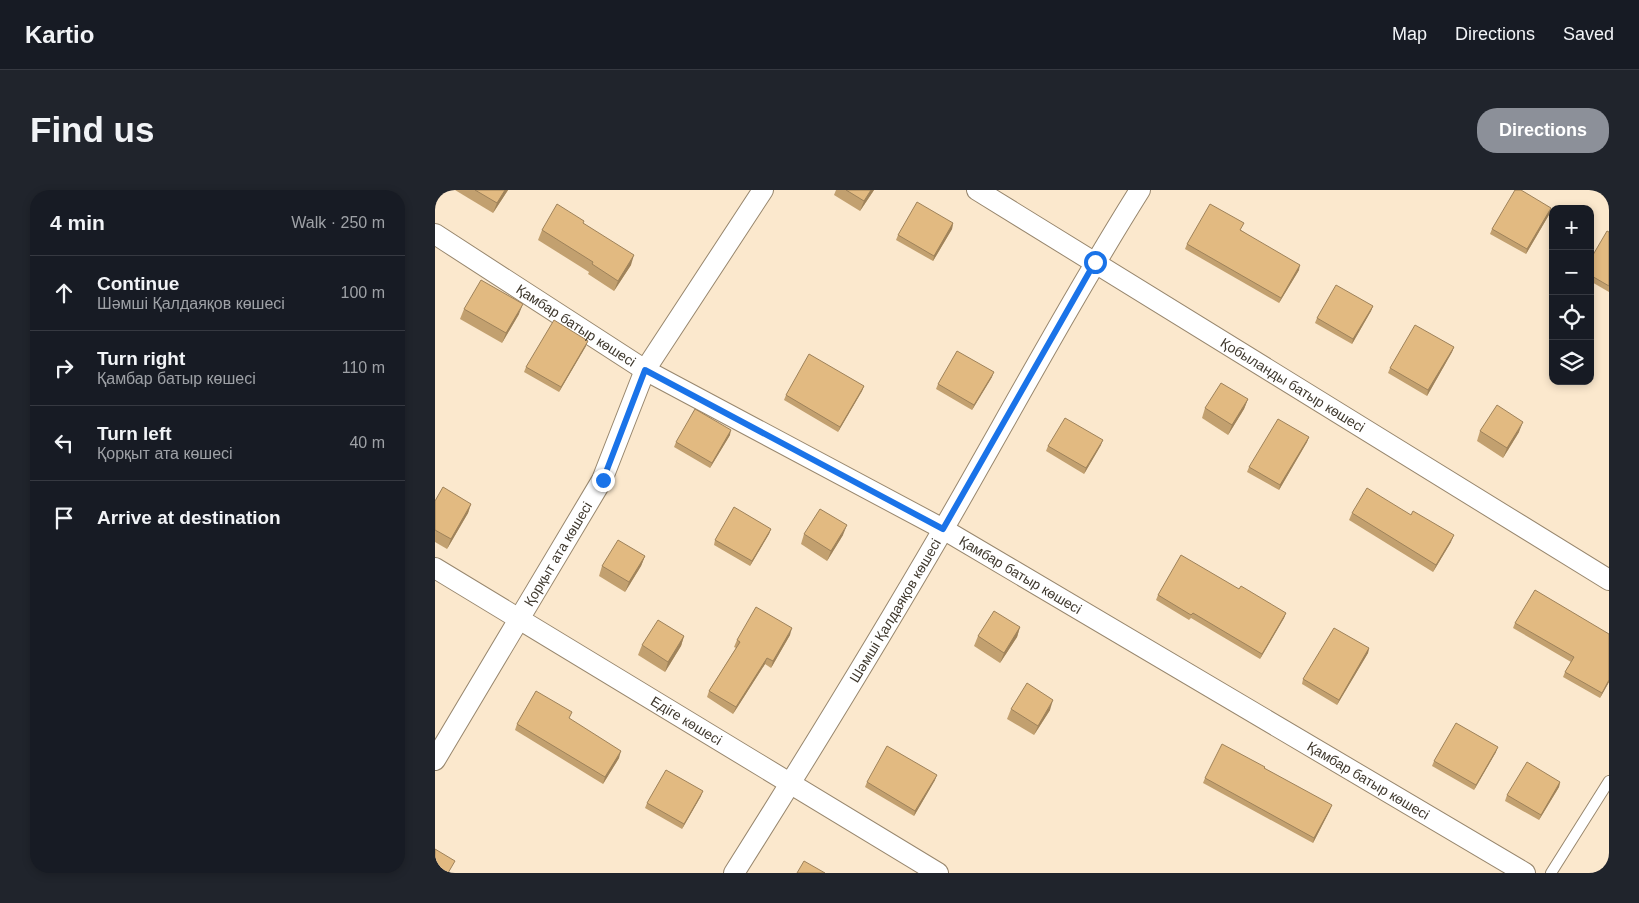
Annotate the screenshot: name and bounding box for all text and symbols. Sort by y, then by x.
text: Kartio [25,21,94,48]
text: Map [1392,24,1427,44]
text: Directions [1455,24,1535,44]
text: Saved [1563,24,1614,44]
button: Directions [1477,108,1609,153]
text: Find us [30,110,154,149]
map controls [1549,205,1594,385]
button: + [1549,205,1594,250]
text: 4 min [50,211,105,234]
text: Walk · 250 m [291,214,385,231]
button: − [1549,250,1594,295]
route start [1084,251,1107,274]
text: Continue [97,273,179,294]
icon: ahead [50,279,78,307]
street label: Қамбар батыр көшесі [513,281,639,370]
text: 100 m [341,284,385,301]
text: Шәмші Қалдаяқов көшесі [97,295,285,312]
button: locate [1549,295,1594,340]
street label: Қобыланды батыр көшесі [1218,334,1368,435]
button: layers [1549,340,1594,385]
text: Turn right [97,348,185,369]
icon: right [50,354,78,382]
text: 110 m [342,359,385,376]
text: Қамбар батыр көшесі [97,370,256,387]
text: Turn left [97,423,172,444]
icon: left [50,429,78,457]
text: 40 m [349,434,385,451]
text: Қорқыт ата көшесі [97,445,233,462]
route end [592,469,615,492]
street label: Қорқыт ата көшесі [521,499,595,609]
icon: arrive [50,504,78,532]
text: Arrive at destination [97,507,281,528]
street label: Қамбар батыр көшесі [957,533,1084,617]
street label: Шәмші Қалдаяқов көшесі [846,536,944,685]
street label: Едіге көшесі [648,693,725,748]
street label: Қамбар батыр көшесі [1304,738,1432,823]

